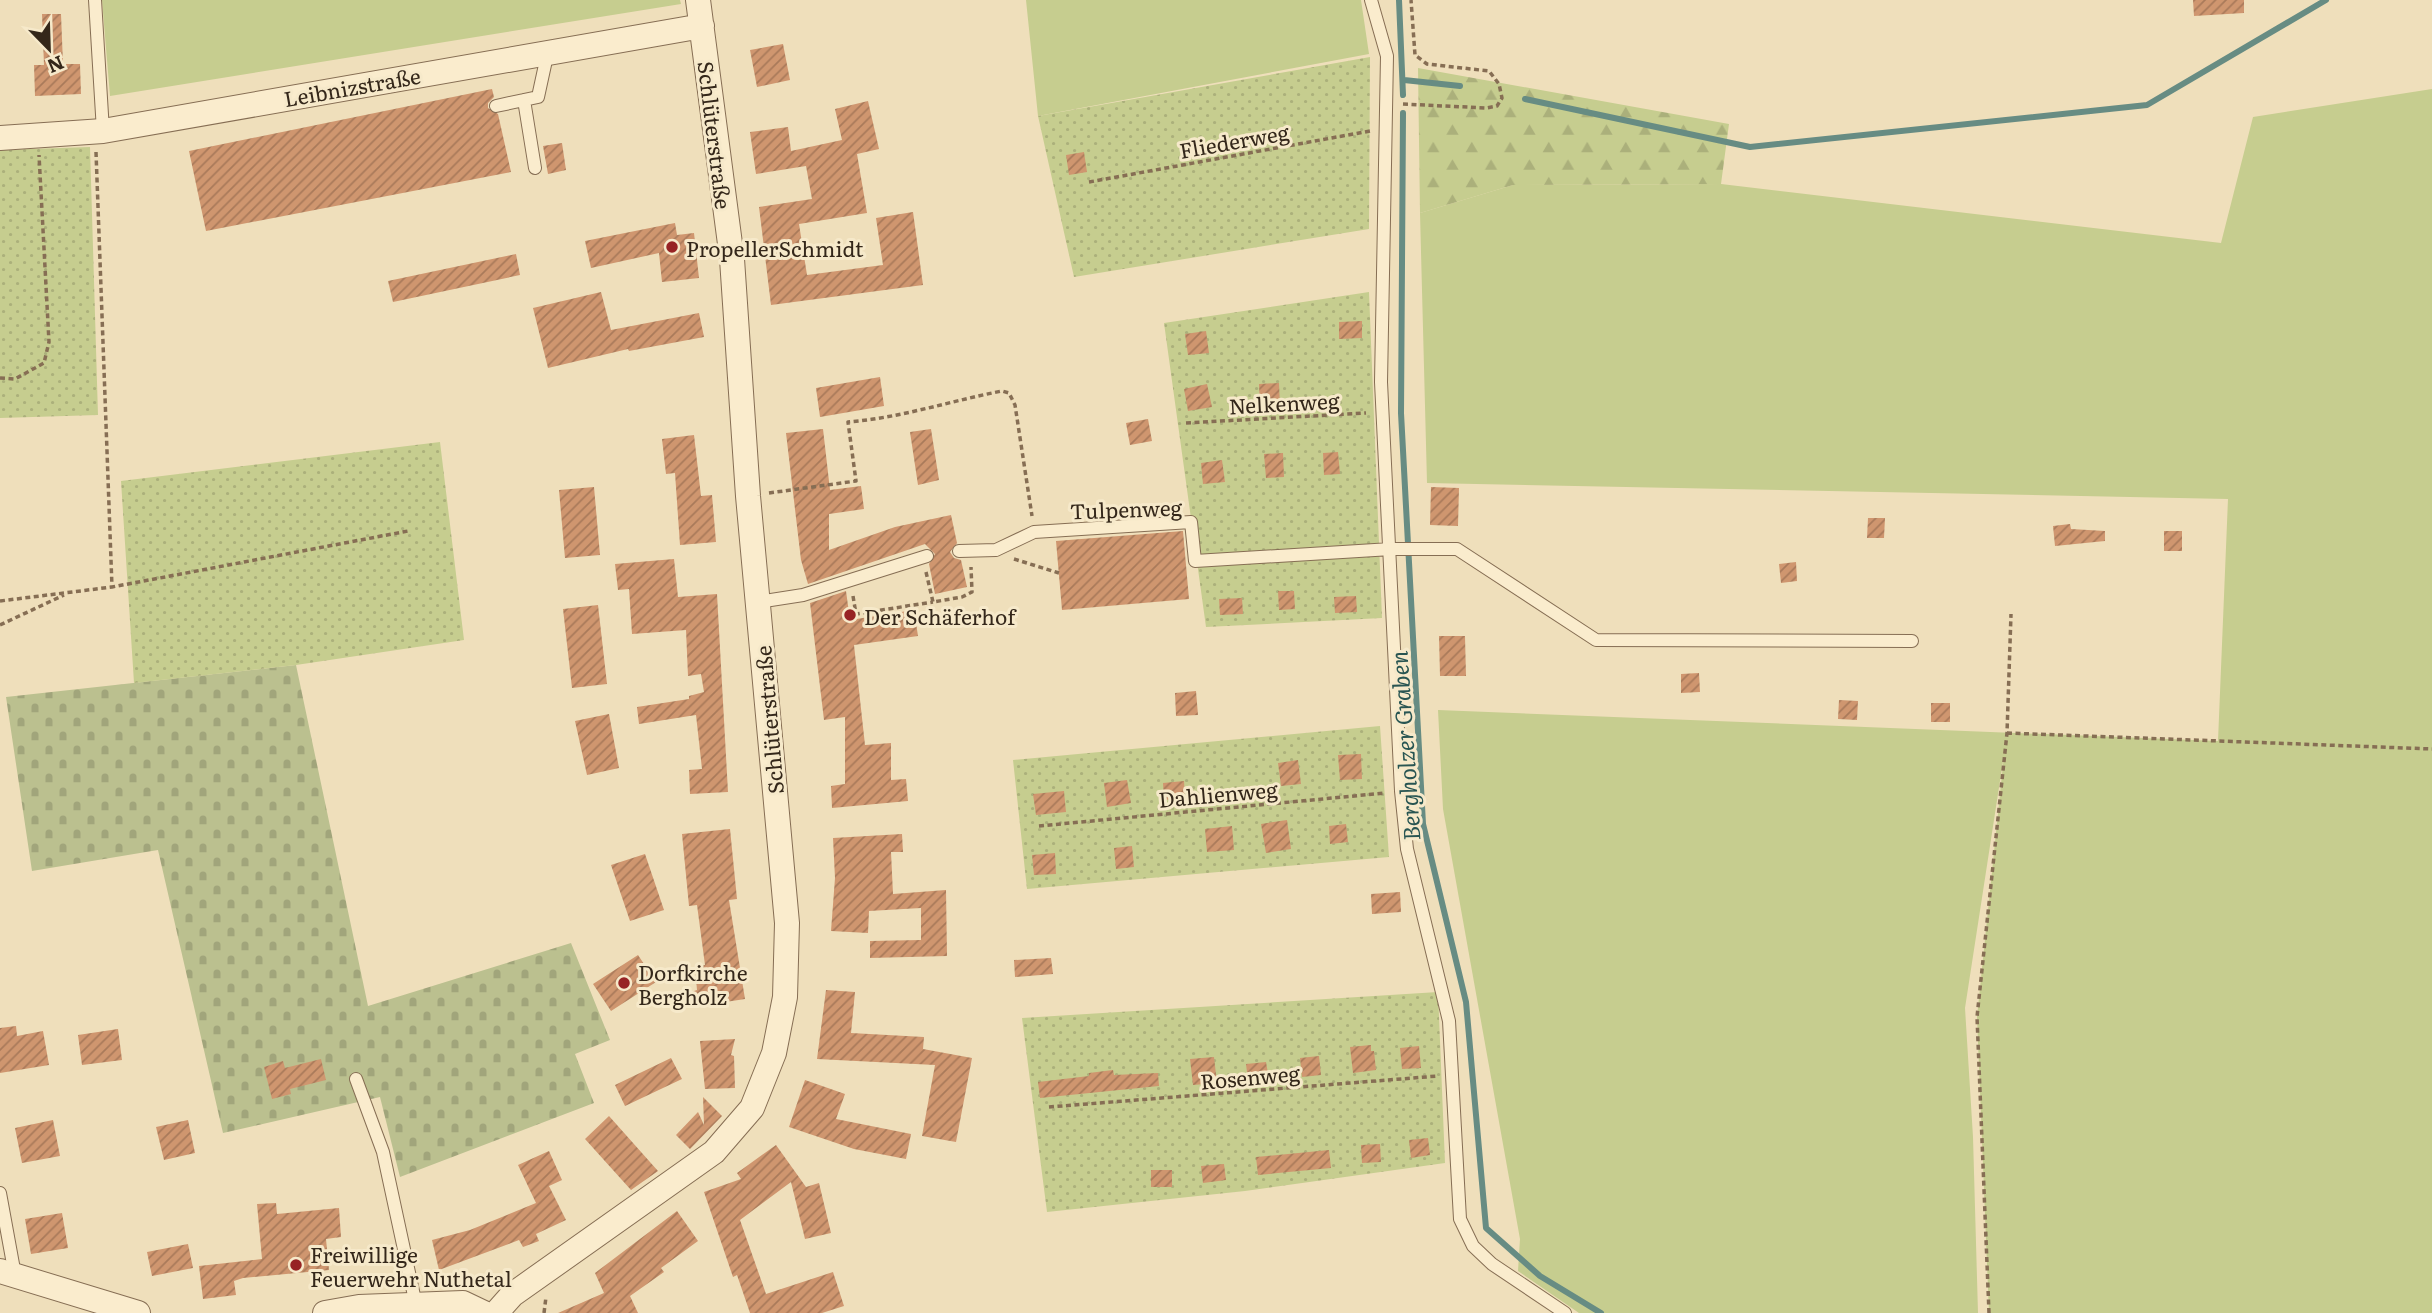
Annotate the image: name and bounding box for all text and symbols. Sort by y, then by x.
north arrow [14,14,84,84]
text: N [43,50,69,82]
street label: Leibnizstraße [281,59,423,113]
street label: Schlüterstraße [692,59,740,211]
street label: Fliederweg [1177,115,1292,165]
place label: PropellerSchmidt [686,232,864,263]
marker: PropellerSchmidt [664,239,680,255]
street label: Nelkenweg [1228,384,1340,420]
street label: Tulpenweg [1069,491,1183,525]
place label: Der Schäferhof [864,600,1017,631]
marker: Der Schäferhof [842,607,858,623]
street label: Schlüterstraße [746,644,790,796]
water label: Bergholzer Graben [1380,650,1428,842]
street label: Dahlienweg [1157,772,1279,814]
place label: Dorfkirche Bergholz [638,956,748,1011]
marker: Dorfkirche Bergholz [616,975,632,991]
street label: Rosenweg [1199,1056,1302,1096]
place label: Freiwillige Feuerwehr Nuthetal [310,1238,512,1293]
marker: Freiwillige Feuerwehr Nuthetal [288,1257,304,1273]

